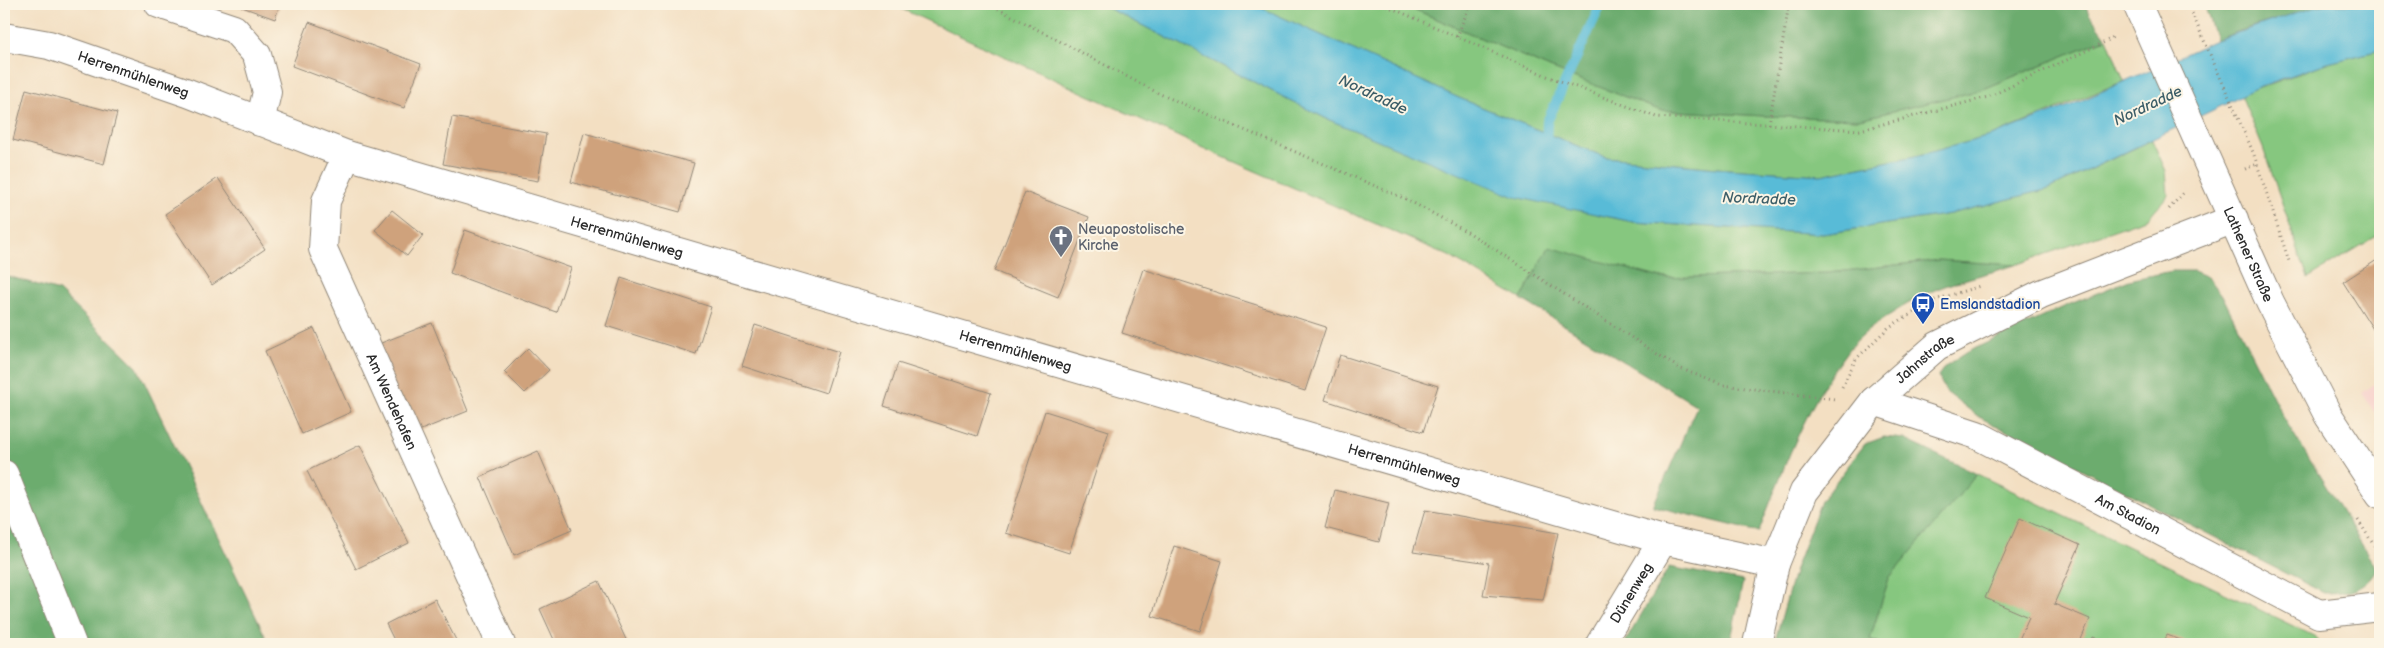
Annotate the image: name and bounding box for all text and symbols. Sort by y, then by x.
street label: Herrenmühlenweg [76,47,191,101]
water label: Nordradde [1336,71,1411,119]
water label: Nordradde [2111,82,2186,130]
water label: Nordradde [1722,188,1796,210]
street label: Lathener Straße [2220,204,2277,304]
street label: Herrenmühlenweg [569,212,685,261]
place label: Neuapostolische Kirche [1078,221,1184,254]
church icon: Neuapostolische Kirche [1048,224,1074,258]
bus stop icon: Emslandstadion [1910,291,1936,325]
place label: Emslandstadion [1940,296,2041,313]
street label: Herrenmühlenweg [957,326,1074,375]
street label: Jahnstraße [1892,330,1957,387]
street label: Am Wendehafen [363,351,421,452]
street label: Herrenmühlenweg [1346,440,1463,489]
street label: Am Stadion [2093,490,2164,538]
street label: Dünenweg [1606,559,1656,626]

